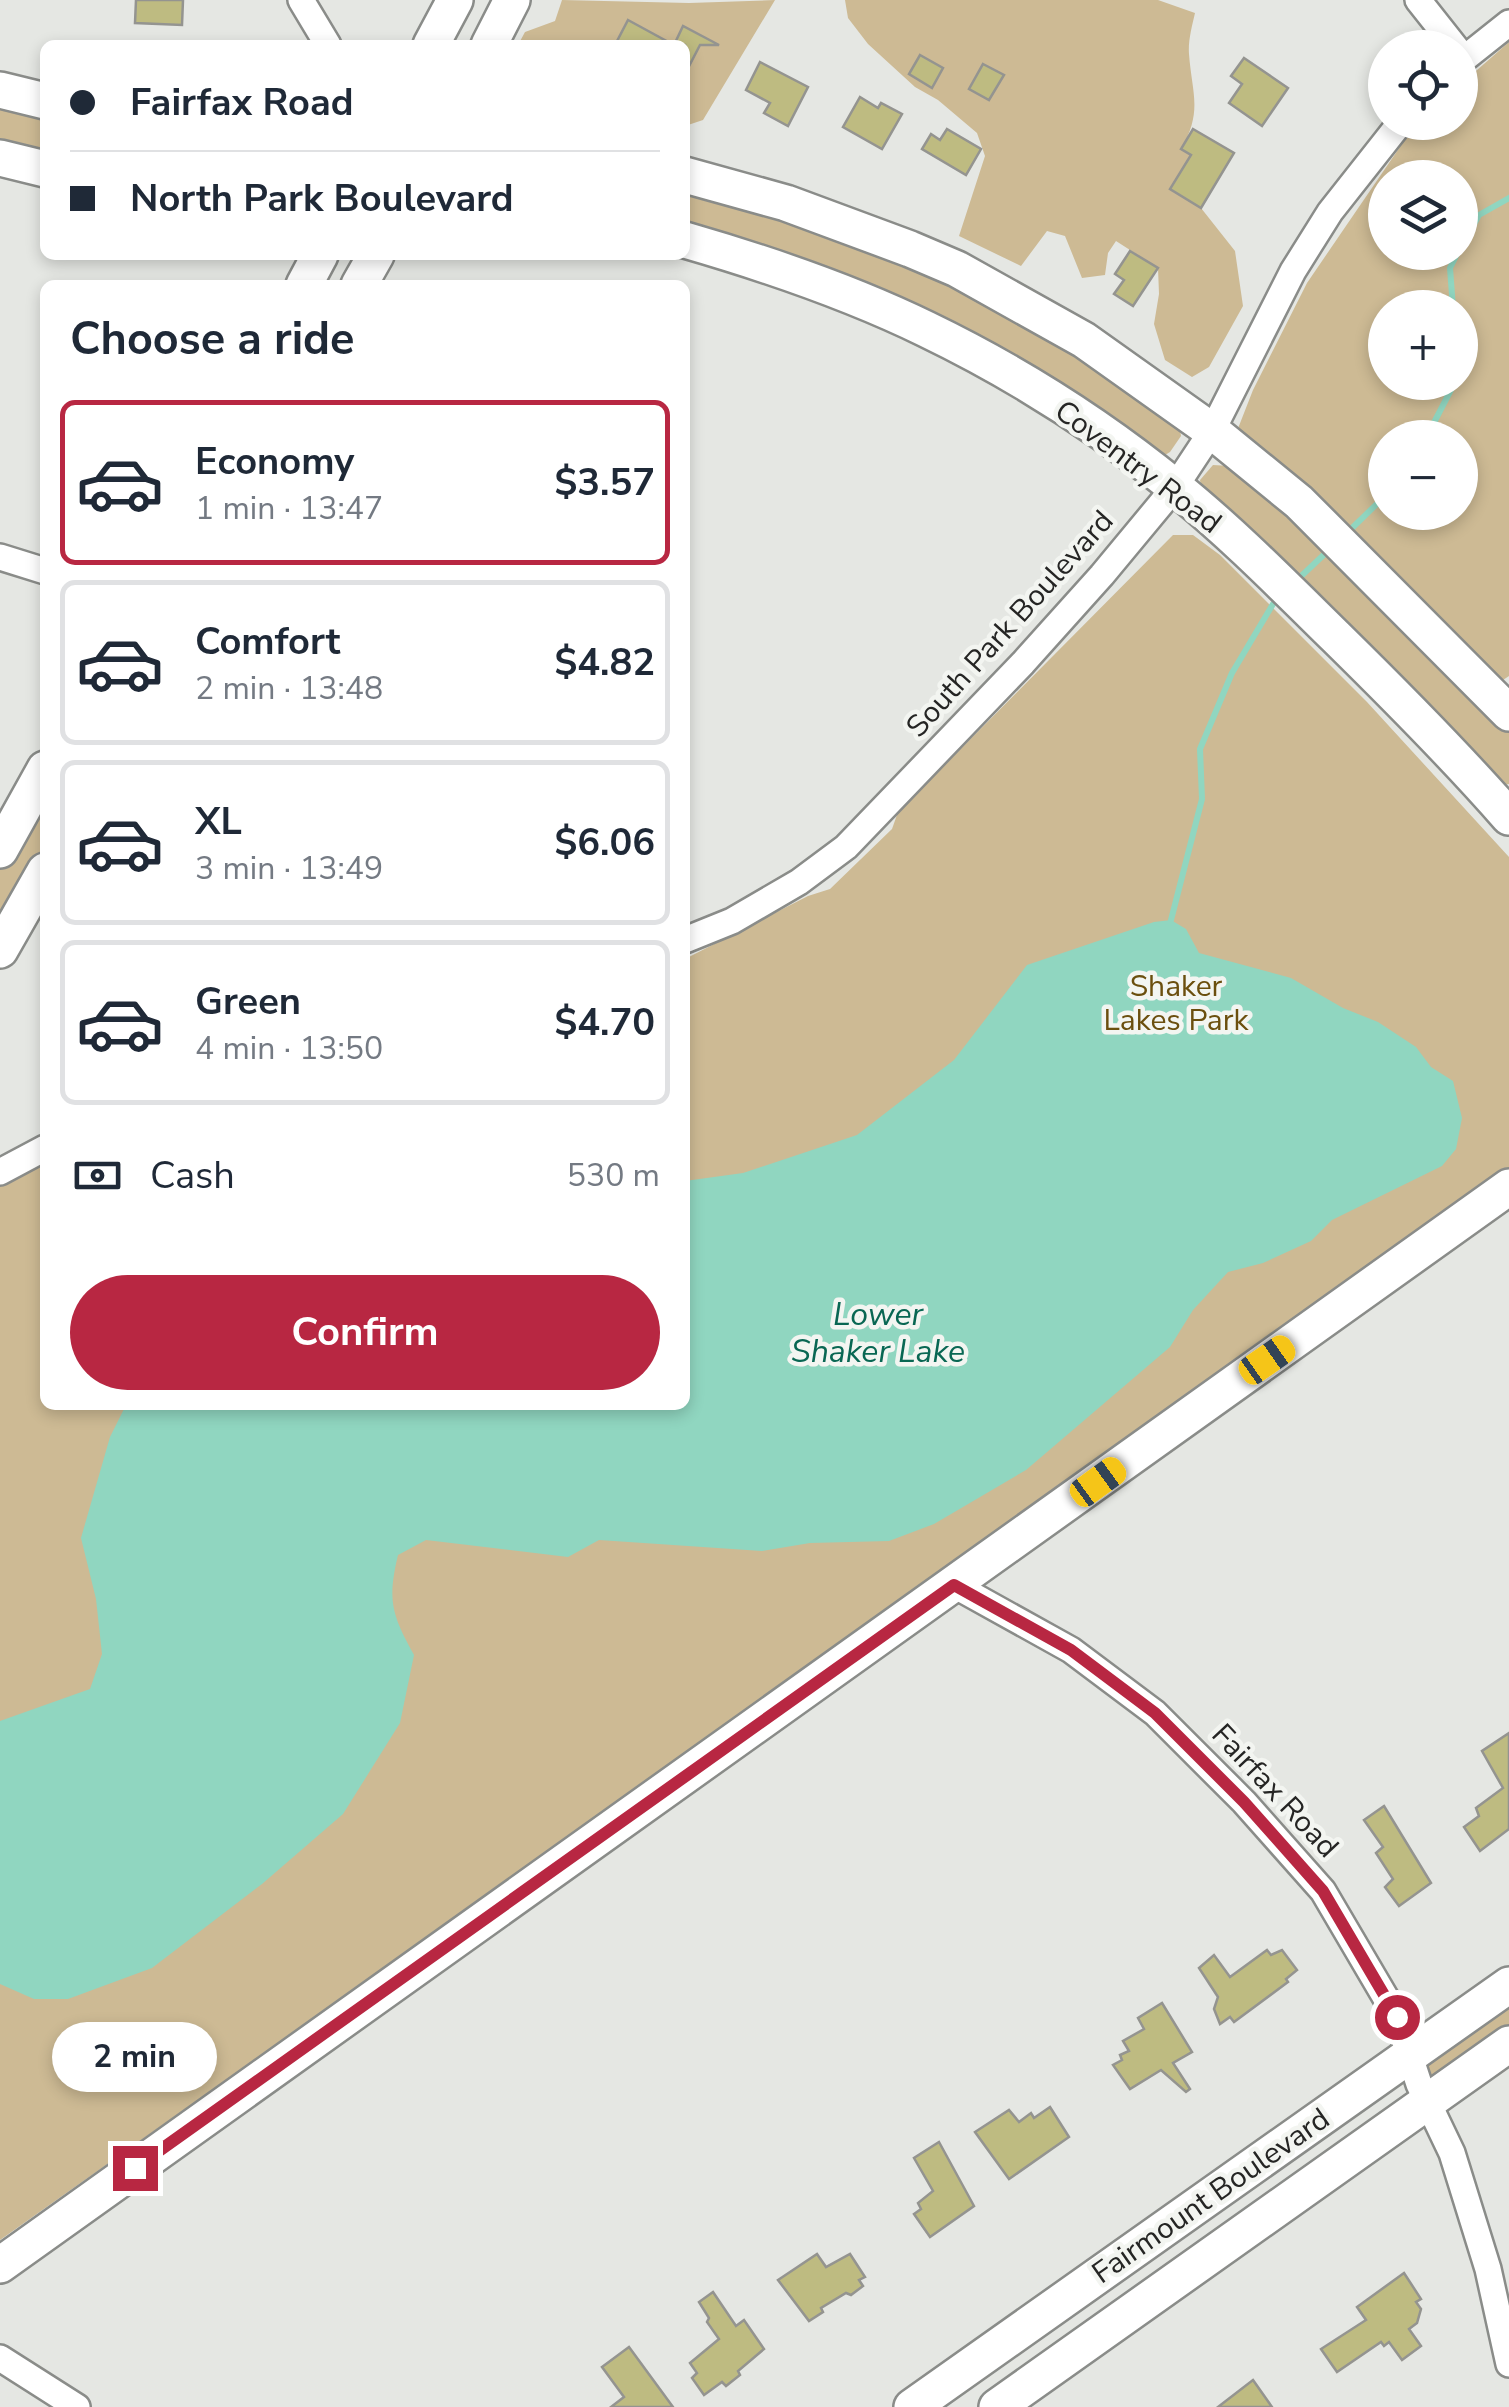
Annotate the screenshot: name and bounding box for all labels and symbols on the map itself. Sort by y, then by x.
street label: Coventry Road [1046,391,1230,543]
street label: South Park Boulevard [897,502,1123,746]
park label: Shaker Lakes Park [1104,966,1249,1041]
water label: Lower Shaker Lake [791,1293,965,1373]
car [1234,1331,1300,1389]
car [1065,1452,1131,1512]
street label: Fairfax Road [1202,1715,1348,1867]
route start [1375,1995,1420,2040]
callout: 2 min [52,2023,218,2093]
street label: Fairmount Boulevard [1084,2099,1338,2293]
route end [113,2146,158,2191]

